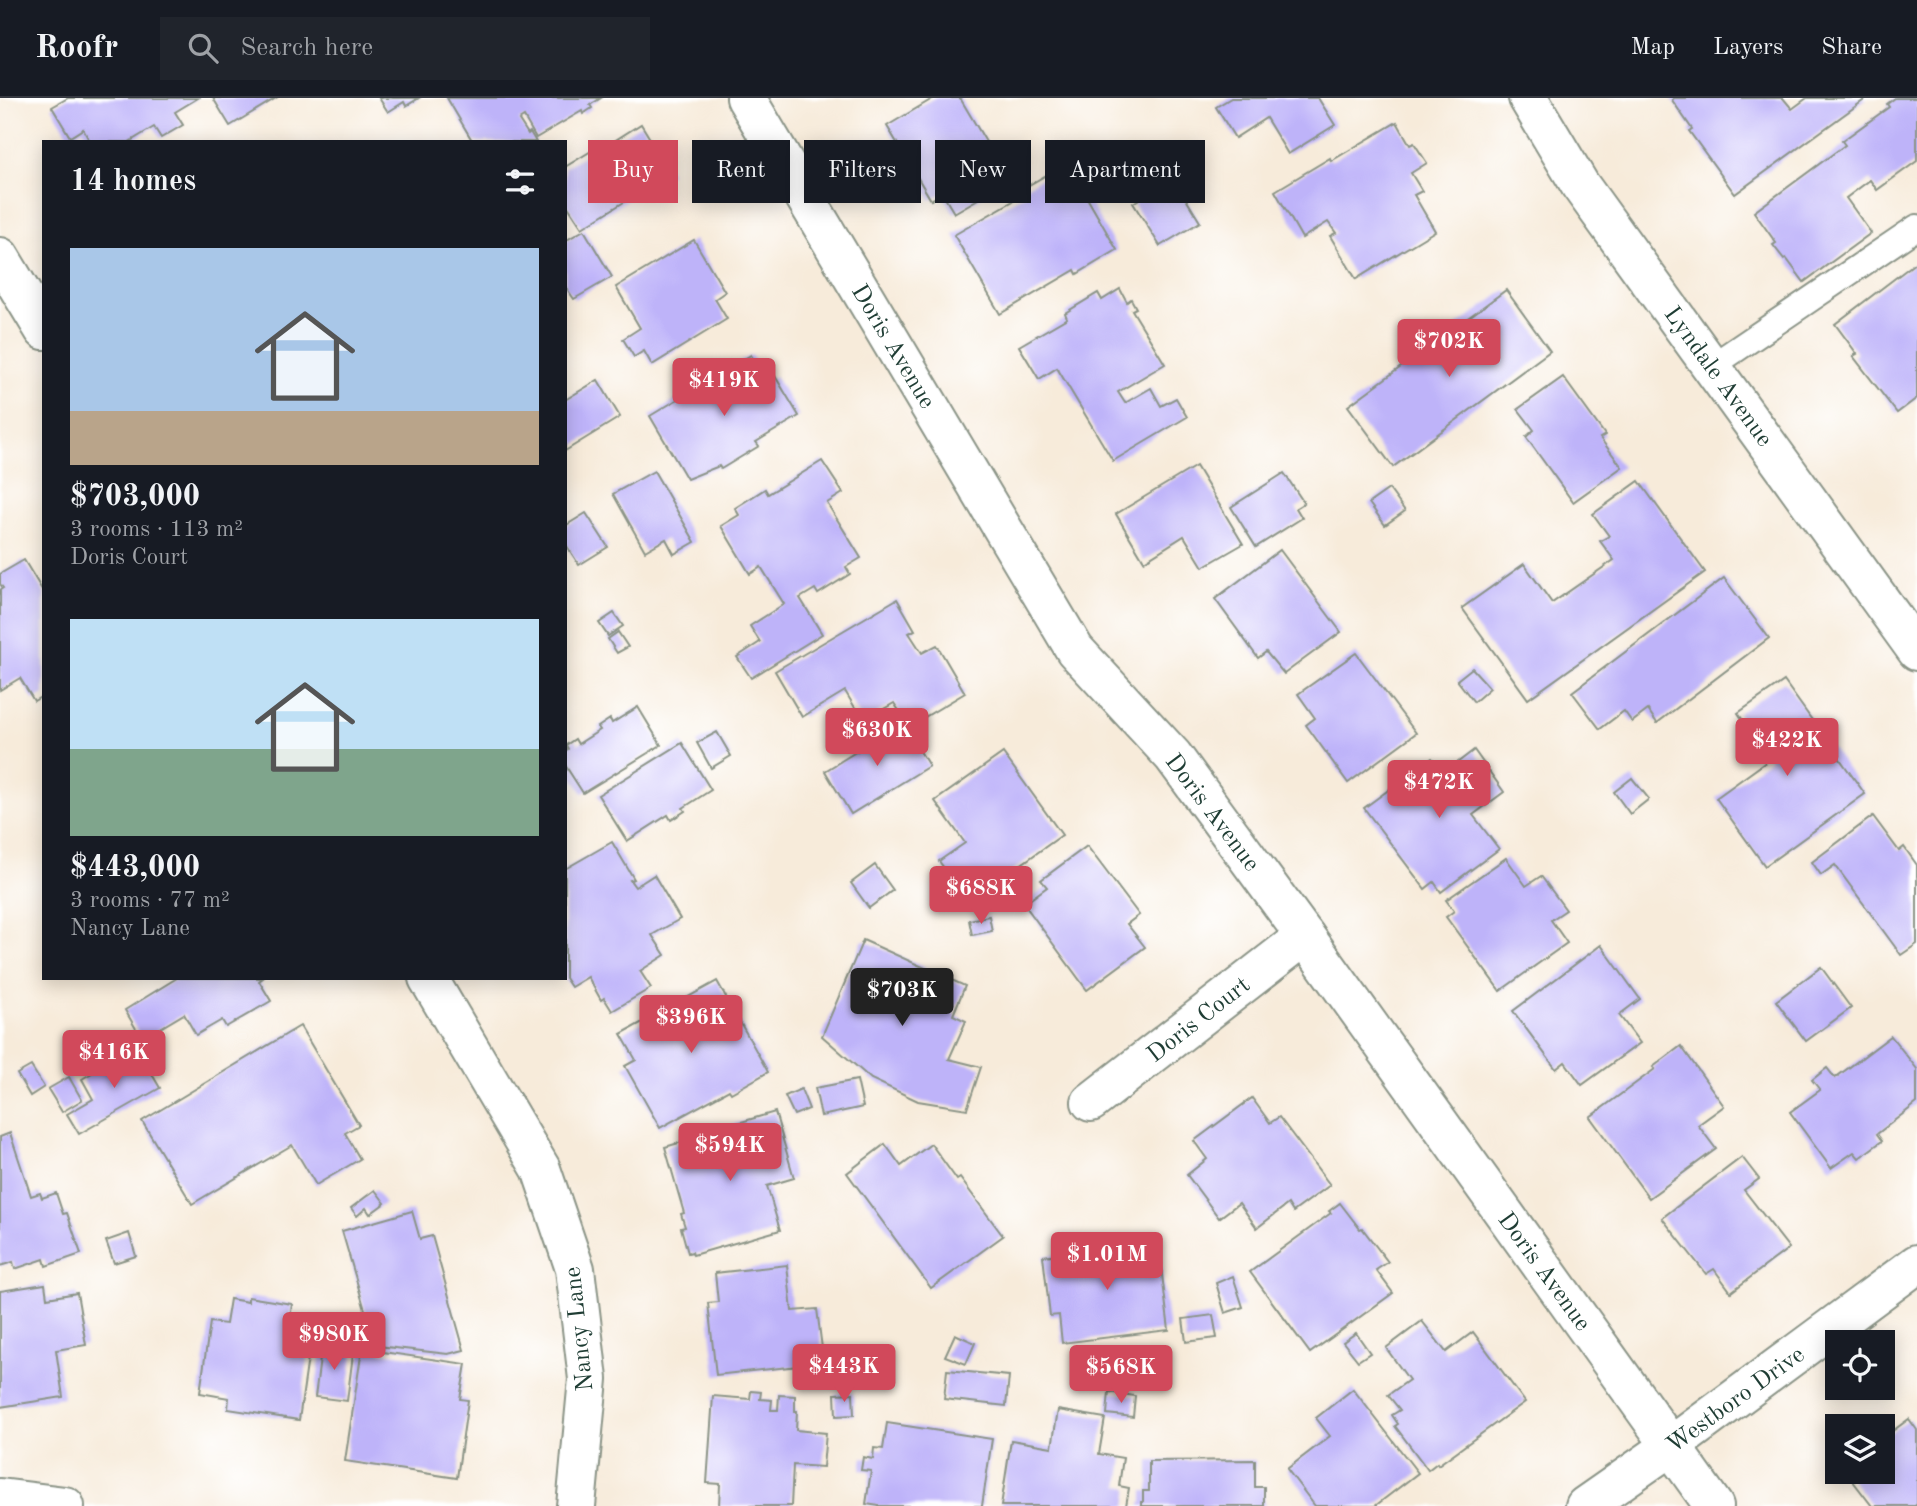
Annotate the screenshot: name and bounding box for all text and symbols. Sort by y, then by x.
search box [160,17,650,80]
icon: search [184,29,222,67]
text: Roofr [35,32,118,65]
text: Search here [240,35,373,61]
text: Map [1631,36,1675,60]
text: Layers [1713,36,1783,60]
text: Share [1821,36,1882,60]
chip: Buy [588,140,678,203]
chip: Rent [692,140,790,203]
chip: Filters [804,140,921,203]
chip: New [935,140,1031,203]
chip: Apartment [1045,140,1205,203]
icon: filters [501,163,539,201]
text: 14 homes [70,167,196,197]
street label: Doris Avenue [846,281,939,413]
icon: home [242,293,368,419]
street label: Lyndale Avenue [1659,303,1776,452]
pin: $702K [1400,320,1498,379]
text: $702K [1413,330,1485,353]
pin: $419K [675,358,773,418]
text: $419K [688,369,760,392]
text: $703,000 [70,482,200,512]
text: 3 rooms · 113 m² [70,518,243,541]
text: Doris Court [70,546,188,569]
icon: home [242,664,368,790]
pin: $630K [828,708,926,768]
pin: $422K [1738,718,1836,778]
text: $630K [841,719,913,742]
text: $422K [1751,729,1823,752]
street label: Doris Avenue [1160,750,1263,876]
pin: $472K [1390,760,1488,820]
text: $472K [1403,771,1475,794]
text: $443,000 [70,853,200,883]
pin: $688K [932,866,1030,926]
text: $688K [945,877,1017,900]
text: 3 rooms · 77 m² [70,889,230,912]
text: Nancy Lane [70,917,190,940]
pin: $703K [853,968,951,1028]
street label: Doris Court [1143,973,1255,1068]
text: $703K [866,979,938,1002]
pin: $396K [642,996,740,1055]
text: $396K [655,1006,727,1029]
pin: $416K [65,1030,163,1090]
text: $416K [78,1041,150,1064]
pin: $594K [681,1124,779,1183]
text: $594K [694,1134,766,1157]
street label: Doris Avenue [1492,1208,1594,1336]
pin: $1.01M [1050,1232,1164,1292]
text: $1.01M [1067,1243,1147,1266]
street label: Nancy Lane [562,1265,598,1392]
pin: $980K [285,1312,383,1372]
text: $980K [298,1323,370,1346]
map controls [1825,1330,1895,1484]
button: locate [1825,1330,1895,1400]
street label: Westboro Drive [1663,1343,1809,1458]
pin: $443K [795,1344,893,1404]
pin: $568K [1072,1346,1170,1405]
text: $443K [808,1355,880,1378]
text: $568K [1085,1356,1157,1379]
button: layers [1825,1414,1895,1484]

